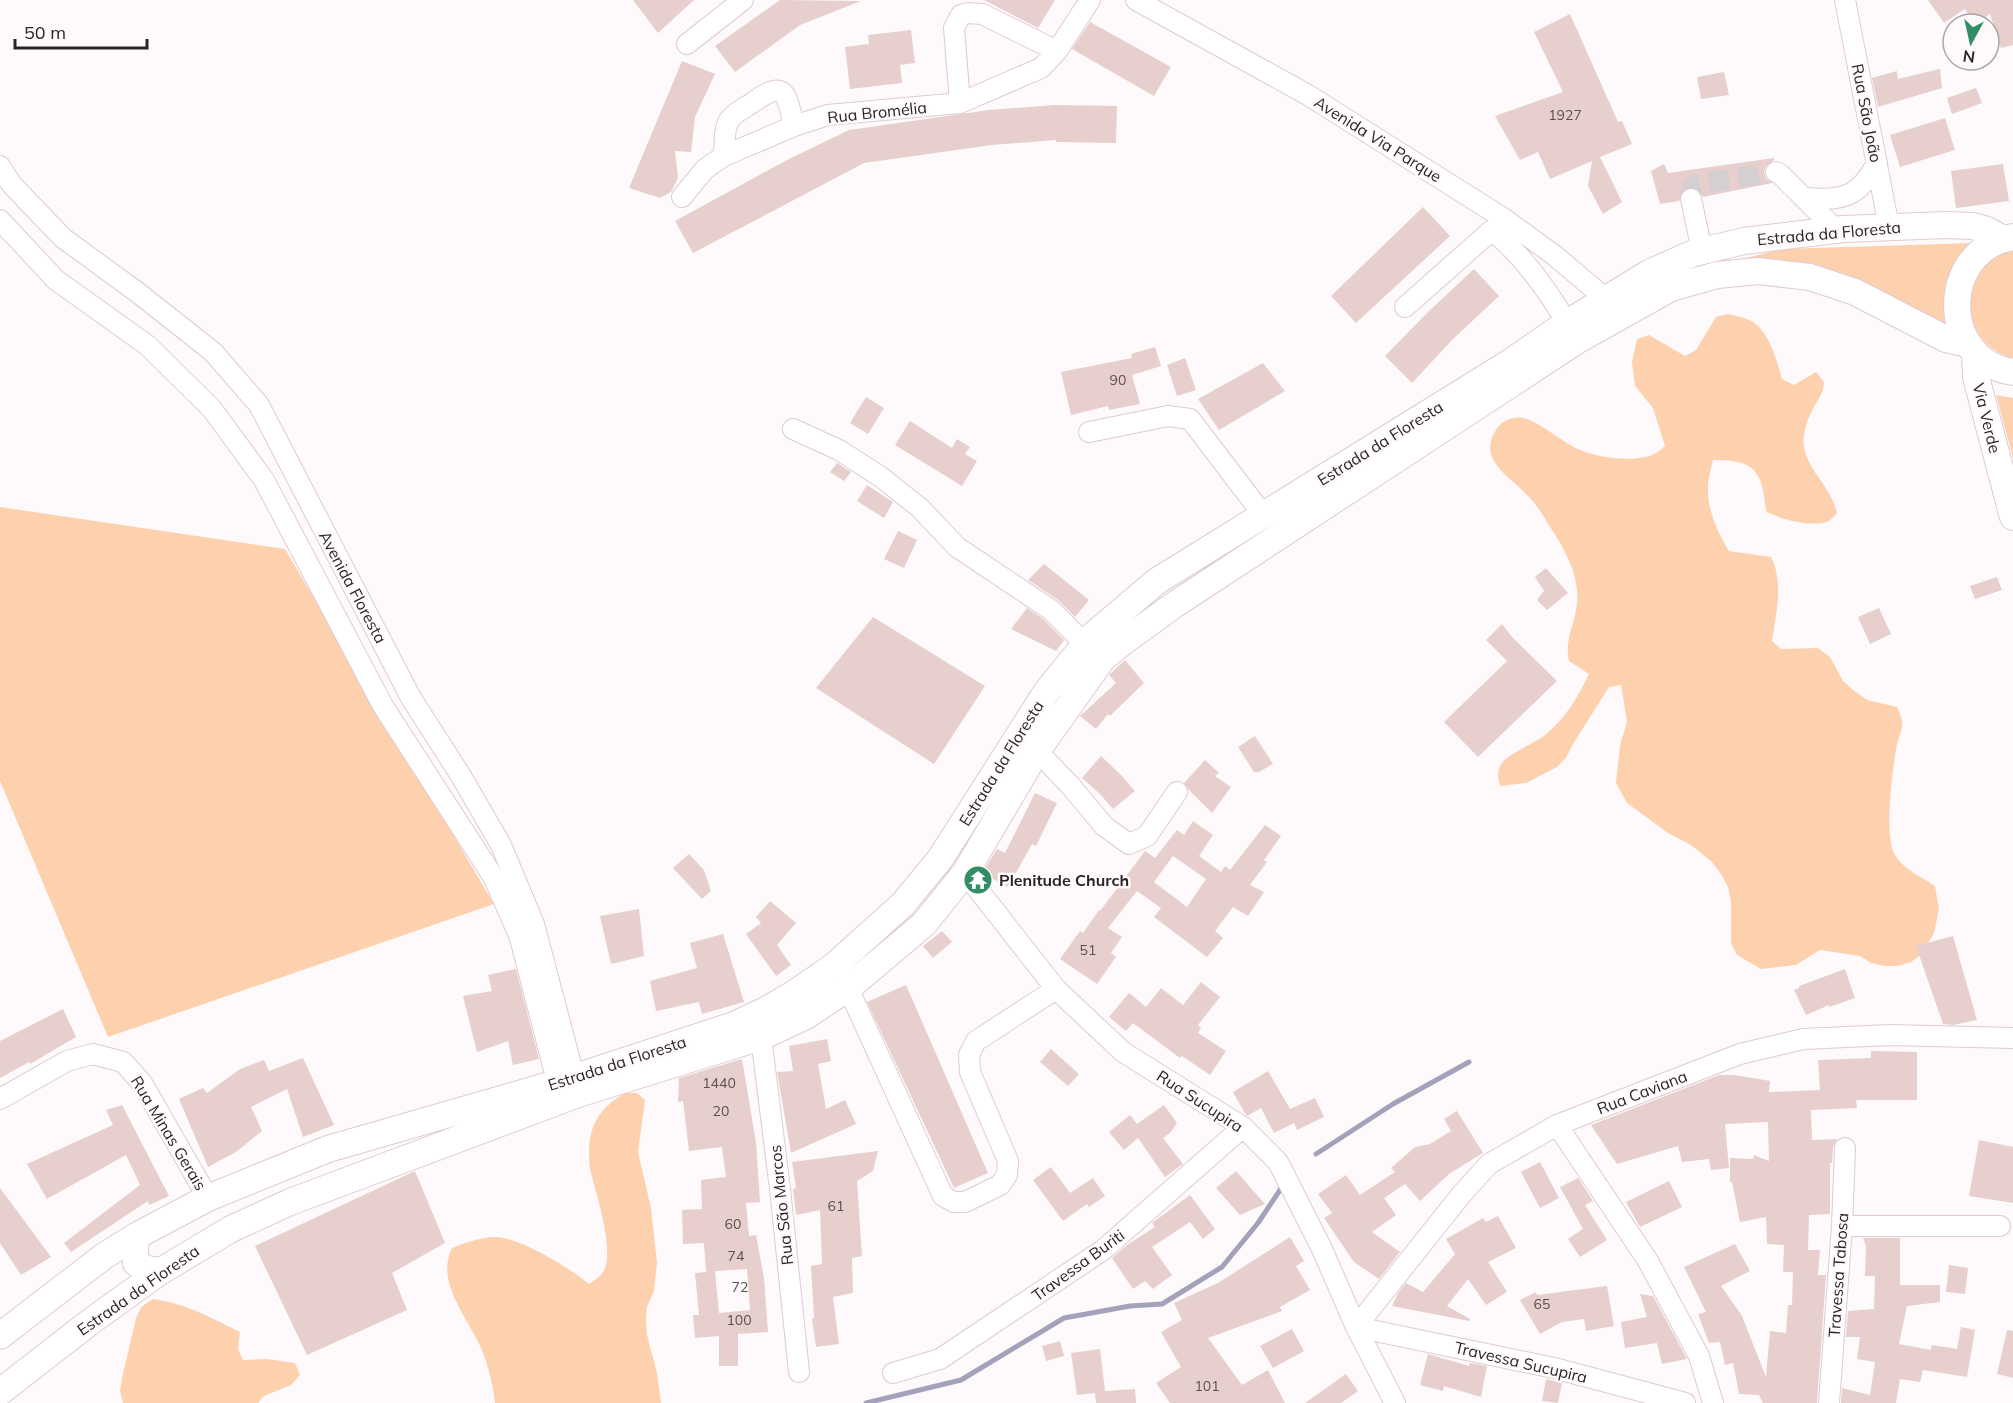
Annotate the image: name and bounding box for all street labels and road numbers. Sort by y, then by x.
street label: Rua São João [1848,62,1886,164]
street label: Avenida Via Parque [1311,92,1445,186]
street label: Rua Bromélia [826,97,928,127]
street label: Estrada da Floresta [1756,217,1902,249]
street label: Via Verde [1969,381,2005,455]
street label: Estrada da Floresta [1314,396,1446,490]
street label: Avenida Floresta [315,527,391,647]
street label: Estrada da Floresta [954,697,1048,829]
street label: Estrada da Floresta [545,1031,689,1095]
street label: Rua Sucupira [1153,1066,1247,1136]
street label: Rua Caviana [1594,1066,1690,1118]
street label: Rua Minas Gerais [127,1072,211,1194]
street label: Rua São Marcos [765,1144,797,1266]
street label: Travessa Tabosa [1824,1212,1852,1338]
street label: Travessa Buriti [1028,1225,1128,1305]
street label: Estrada da Floresta [73,1240,203,1340]
street label: Travessa Sucupira [1453,1337,1589,1387]

